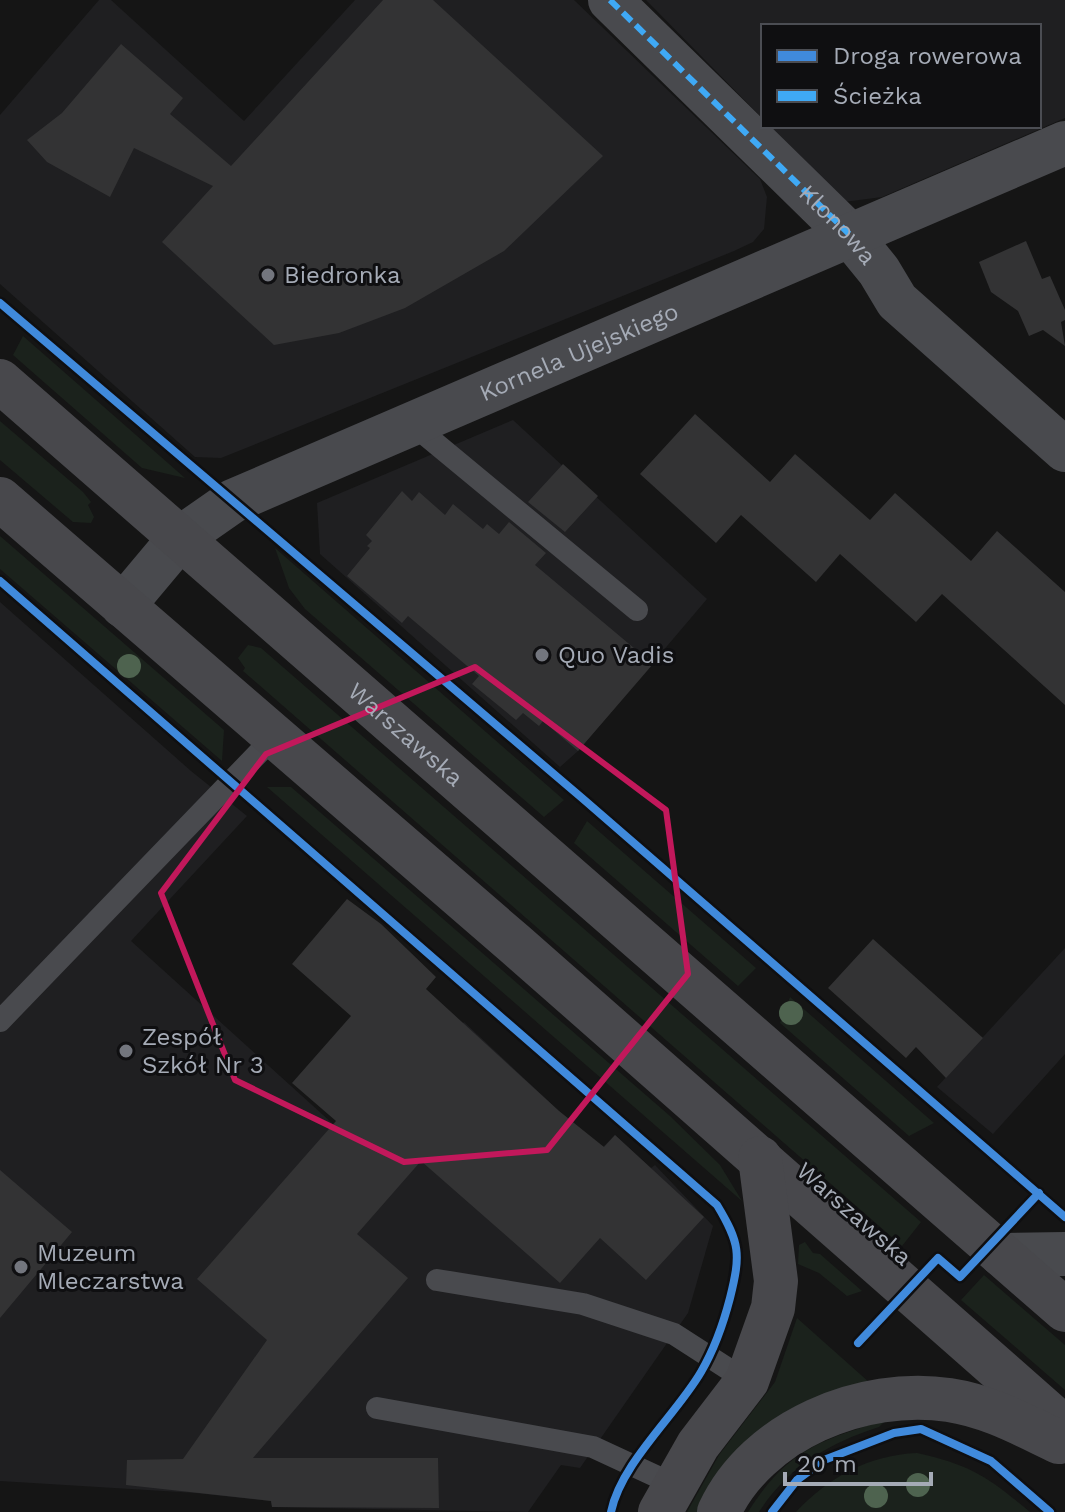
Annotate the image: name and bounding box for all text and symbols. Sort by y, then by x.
legend [761,24,1041,128]
text: Droga rowerowa [833,42,1022,70]
text: Ścieżka [833,82,922,110]
street label: Klonowa [793,179,882,270]
place label: Biedronka [284,261,401,289]
marker: Biedronka [259,266,277,284]
street label: Kornela Ujejskiego [475,297,683,407]
place label: Quo Vadis [558,641,674,669]
marker: Quo Vadis [533,646,551,664]
street label: Warszawska [342,677,469,792]
place label: Zespół Szkół Nr 3 [142,1023,264,1079]
marker: Zespół Szkół Nr 3 [117,1042,135,1060]
street label: Warszawska [791,1156,917,1272]
place label: Muzeum Mleczarstwa [37,1239,184,1295]
marker: Muzeum Mleczarstwa [12,1258,30,1276]
scale bar [785,1436,931,1486]
text: 20 m [797,1450,857,1478]

